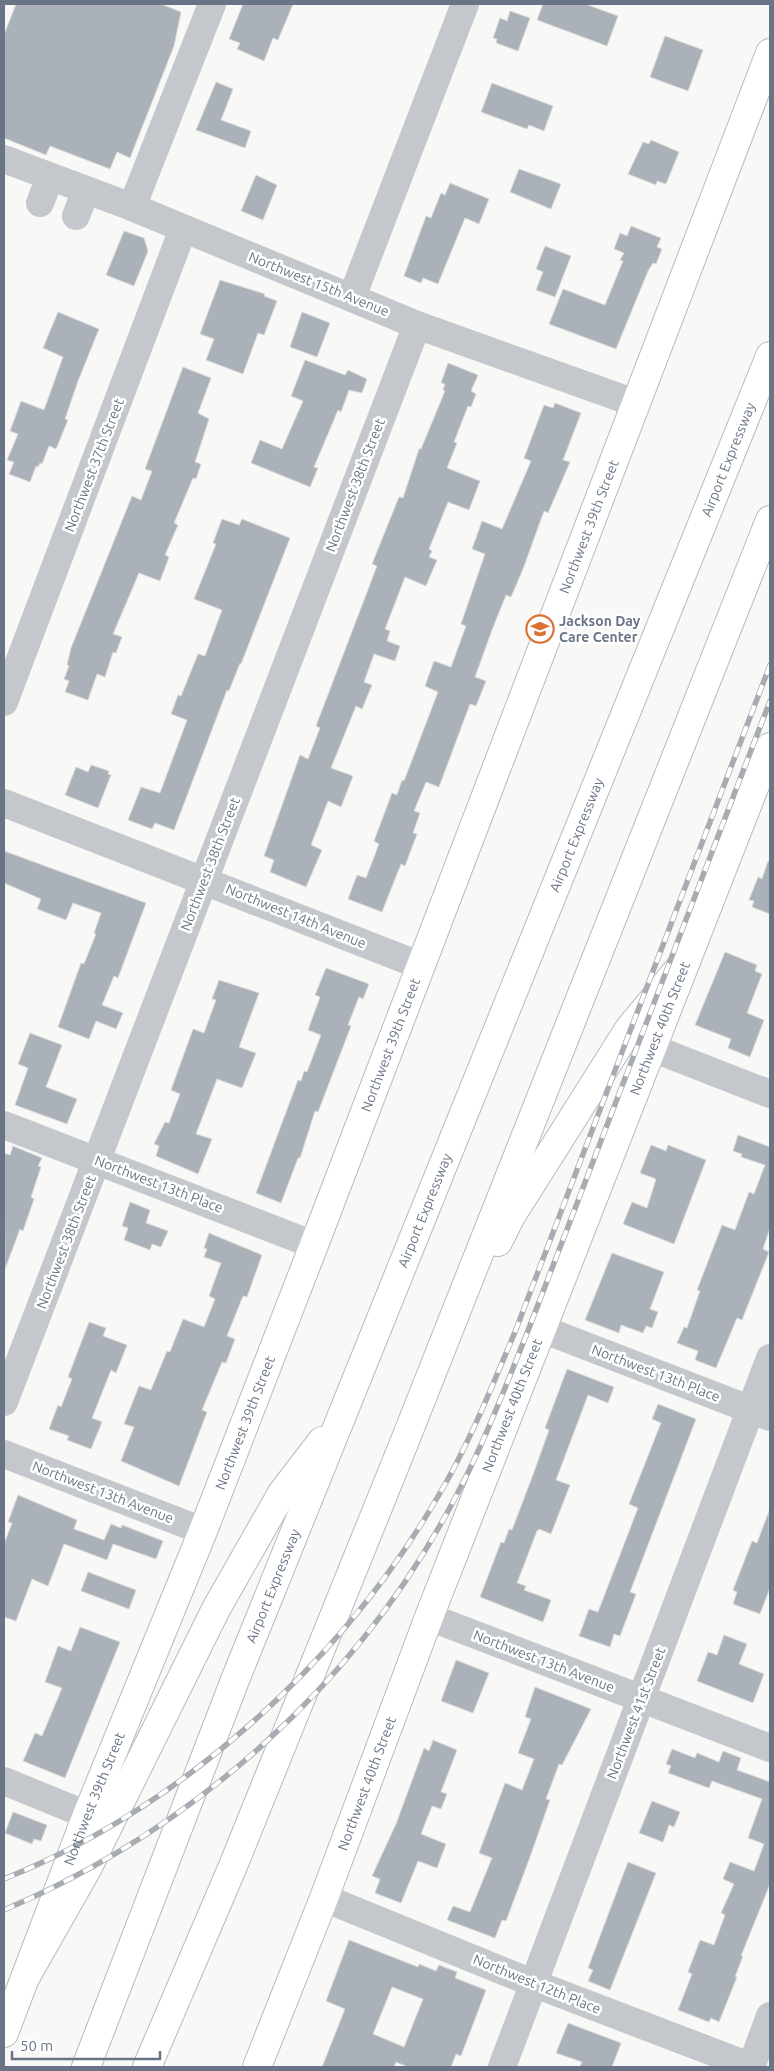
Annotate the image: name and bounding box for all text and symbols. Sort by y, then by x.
street label: Northwest 15th Avenue [246,248,392,320]
street label: Northwest 37th Street [61,395,127,534]
street label: Airport Expressway [698,400,758,519]
street label: Northwest 38th Street [322,415,388,554]
street label: Northwest 39th Street [556,457,622,596]
place label: Jackson Day Care Center [559,613,641,645]
school or university icon: Jackson Day Care Center [525,614,555,644]
street label: Airport Expressway [546,775,607,894]
street label: Northwest 38th Street [177,794,243,933]
street label: Northwest 14th Avenue [223,880,369,952]
street label: Northwest 40th Street [626,959,693,1097]
street label: Northwest 39th Street [358,975,424,1114]
street label: Airport Expressway [395,1151,455,1270]
street label: Northwest 13th Place [93,1152,225,1216]
street label: Northwest 38th Street [33,1172,99,1311]
street label: Northwest 40th Street [479,1336,545,1475]
street label: Northwest 13th Place [590,1341,722,1405]
street label: Northwest 39th Street [212,1353,278,1492]
street label: Northwest 13th Avenue [30,1458,176,1526]
street label: Airport Expressway [243,1526,303,1645]
street label: Northwest 13th Avenue [471,1627,617,1695]
street label: Northwest 41st Street [603,1644,669,1781]
street label: Northwest 40th Street [334,1714,399,1853]
street label: Northwest 39th Street [61,1729,128,1868]
street label: Northwest 12th Place [471,1951,603,2017]
scale bar [12,2028,160,2060]
text: 50 m [20,2037,53,2054]

